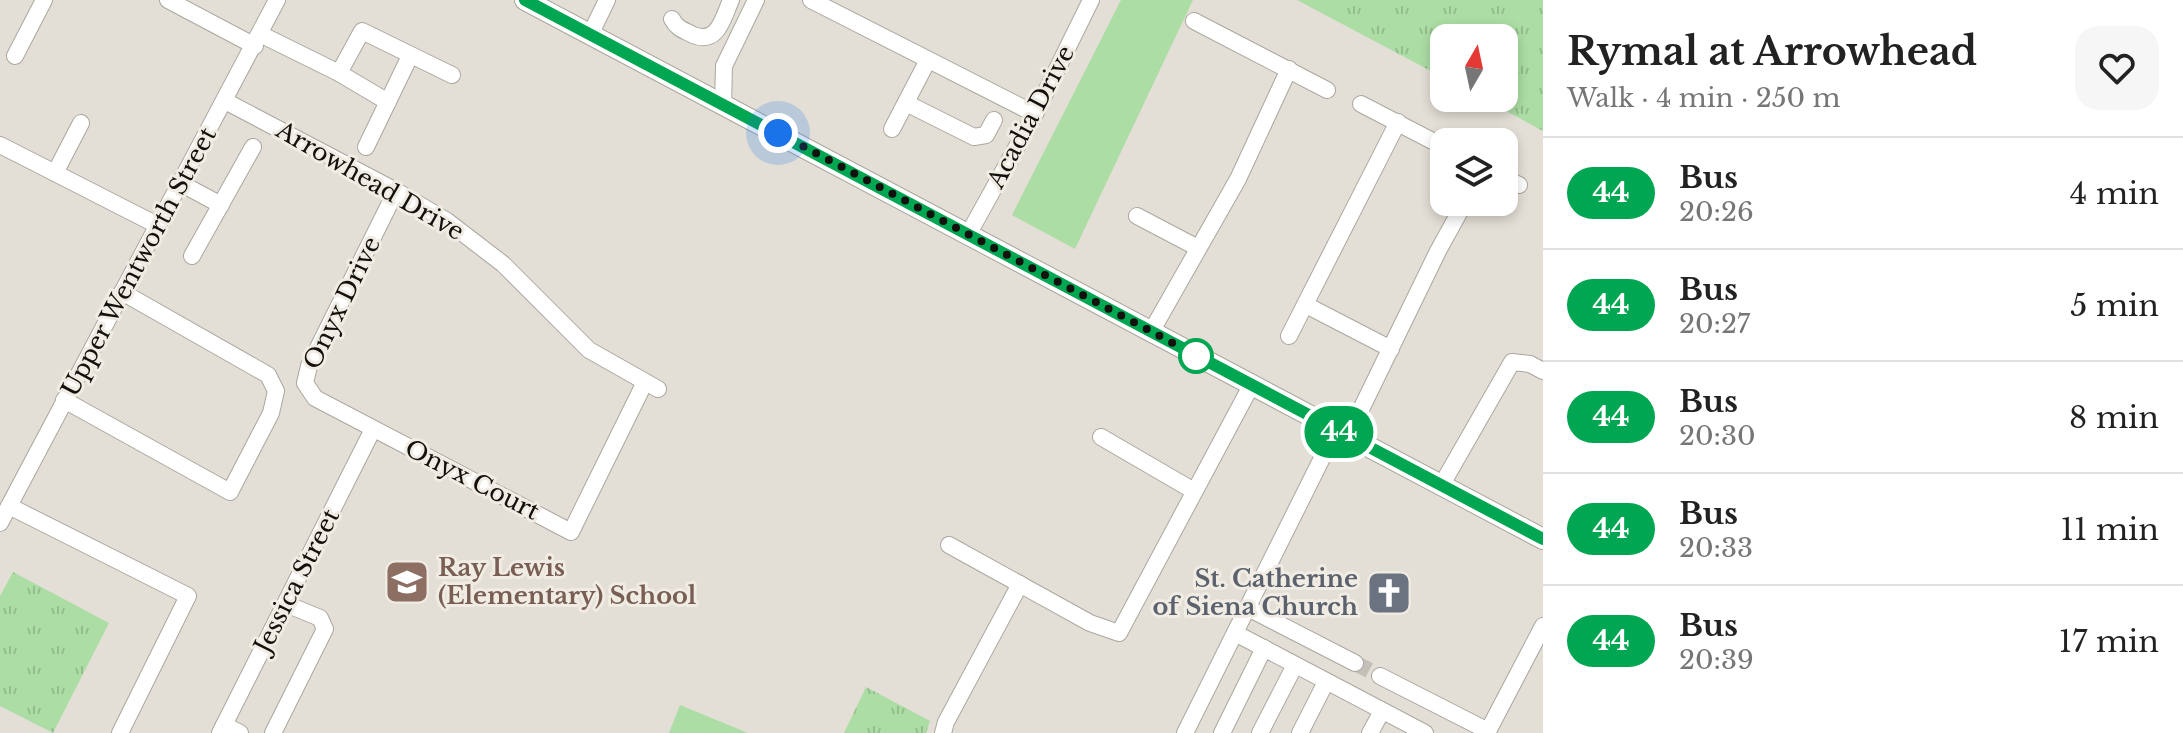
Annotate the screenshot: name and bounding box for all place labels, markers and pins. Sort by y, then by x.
unlabelled marker [1179,339,1213,373]
place label: Ray Lewis (Elementary) School [438,553,697,610]
school or university icon: Ray Lewis (Elementary) School [383,558,431,606]
place label: St. Catherine of Siena Church [1153,564,1358,621]
church icon: St. Catherine of Siena Church [1365,569,1413,617]

